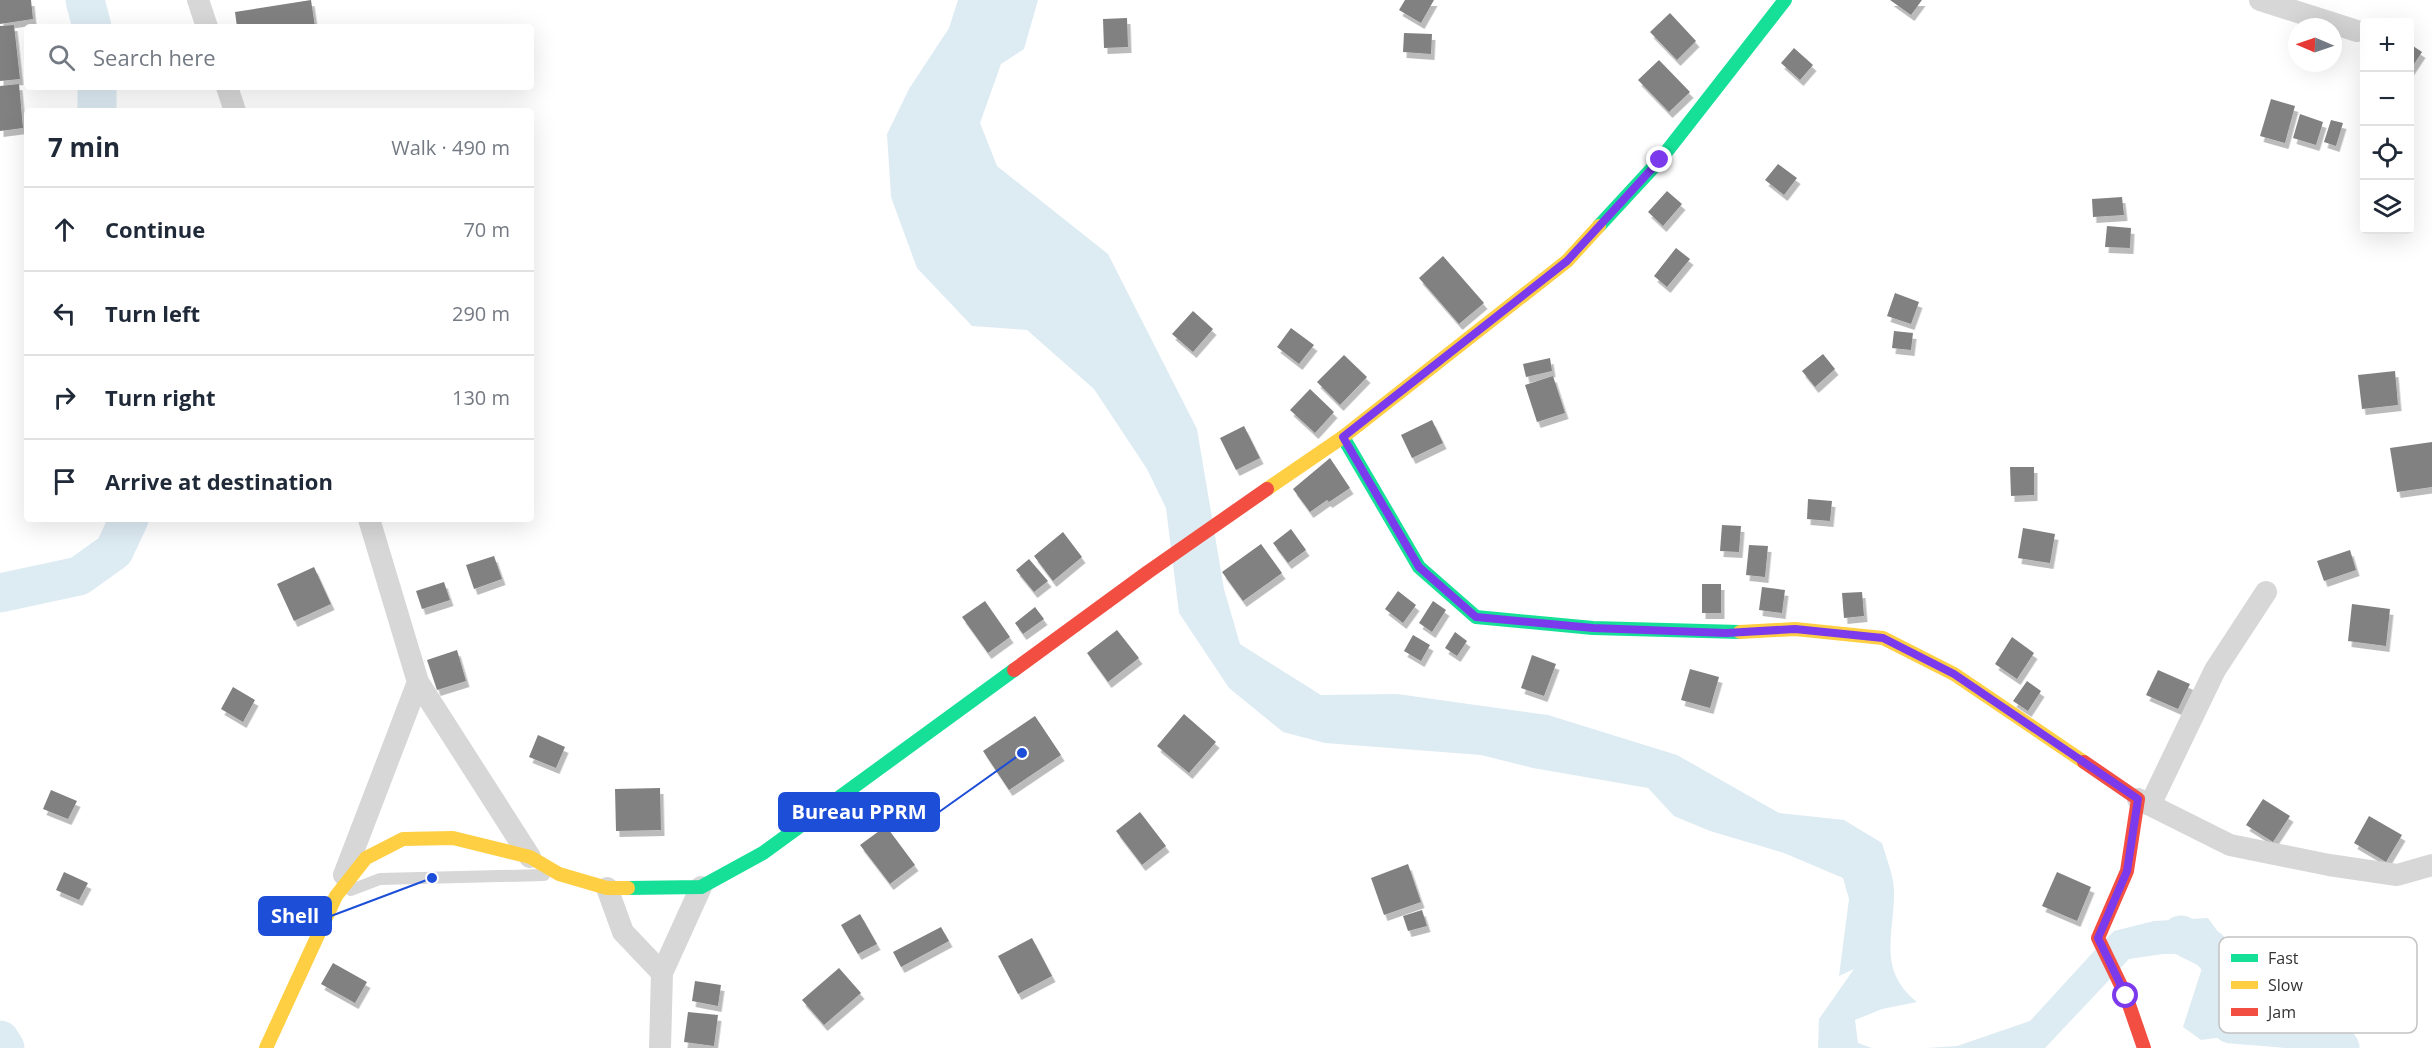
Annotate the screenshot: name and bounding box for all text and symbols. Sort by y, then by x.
north arrow [2288,18,2342,72]
map controls [2360,18,2414,234]
button: + [2360,18,2414,72]
search box [24,24,534,90]
icon: search [45,41,78,74]
text: Search here [93,42,216,72]
button: − [2360,72,2414,126]
button: locate [2360,126,2414,180]
text: 7 min [48,129,120,165]
text: Walk · 490 m [391,134,510,161]
route end [1646,146,1672,172]
button: layers [2360,180,2414,234]
icon: ahead [48,213,81,246]
text: Continue [105,214,205,244]
text: 70 m [463,216,510,243]
icon: left [48,297,81,330]
text: Turn left [105,298,200,328]
text: 290 m [452,300,510,327]
icon: right [48,381,81,414]
text: Turn right [105,382,216,412]
text: 130 m [452,384,510,411]
icon: arrive [48,465,81,498]
text: Arrive at destination [105,466,333,496]
callout: Bureau PPRM [779,793,939,831]
text: Bureau PPRM [791,798,927,825]
callout: Shell [259,897,331,935]
text: Shell [271,902,319,929]
legend [2219,937,2417,1033]
text: Fast [2268,947,2299,969]
text: Slow [2268,974,2303,996]
route start [2112,982,2138,1008]
text: Jam [2266,1001,2296,1023]

